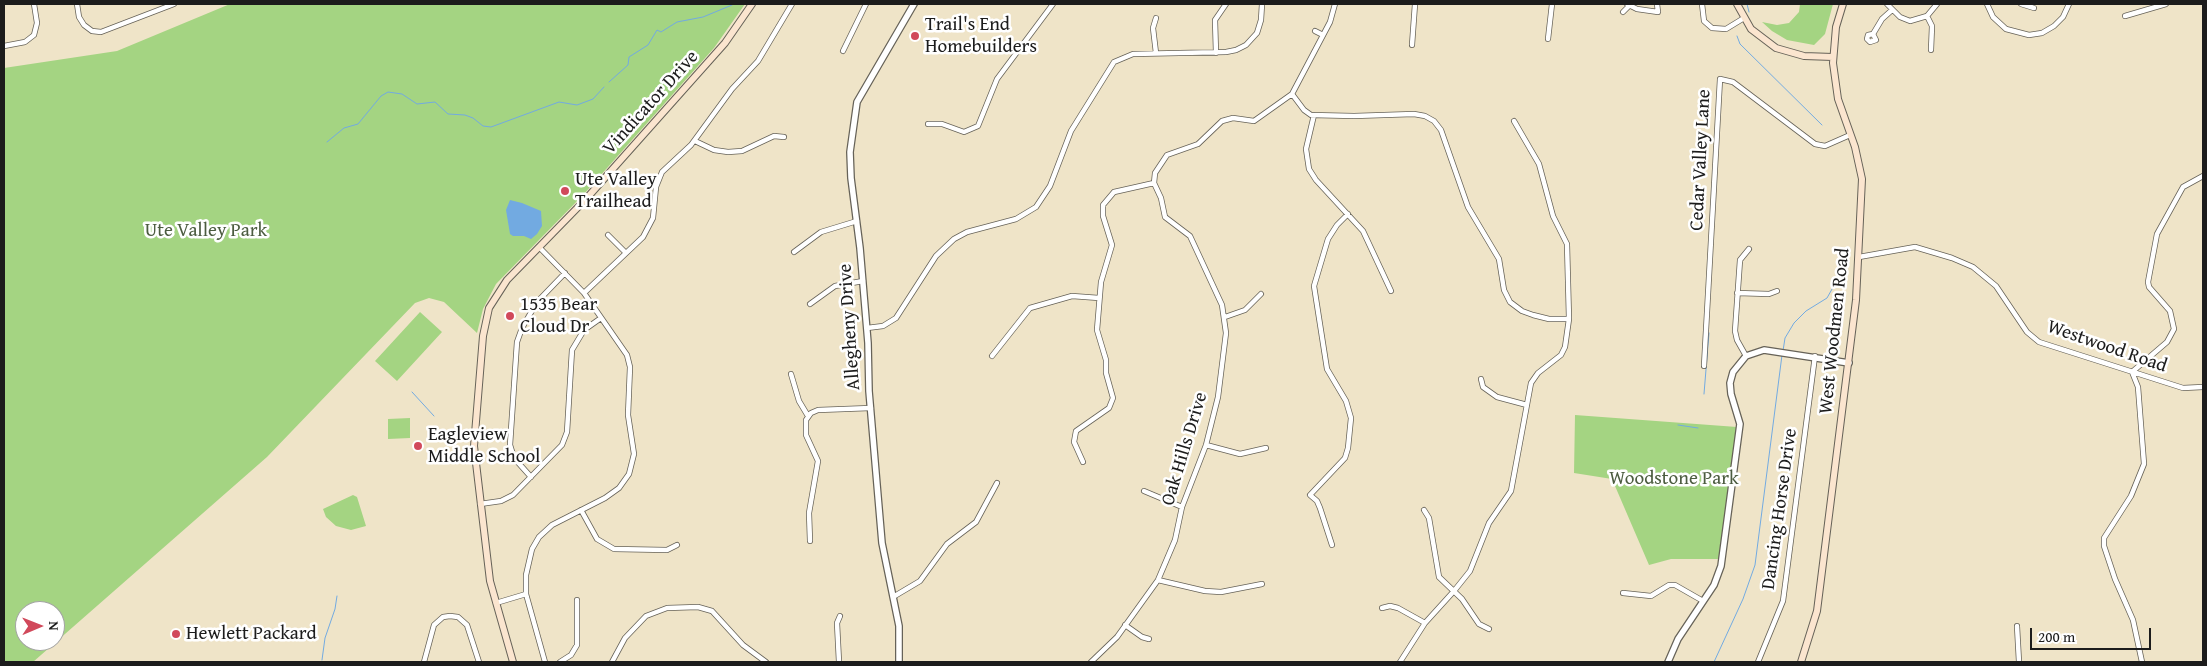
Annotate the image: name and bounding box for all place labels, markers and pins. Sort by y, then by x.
place label: Trail's End Homebuilders [925,14,1037,58]
marker: Trail's End Homebuilders [909,30,921,42]
place label: Ute Valley Trailhead [575,169,657,213]
marker: Ute Valley Trailhead [559,185,571,197]
place label: 1535 Bear Cloud Dr [520,294,597,338]
marker: 1535 Bear Cloud Dr [504,310,516,322]
place label: Eagleview Middle School [428,424,540,468]
marker: Eagleview Middle School [412,440,424,452]
place label: Hewlett Packard [186,623,317,645]
marker: Hewlett Packard [170,628,182,640]

